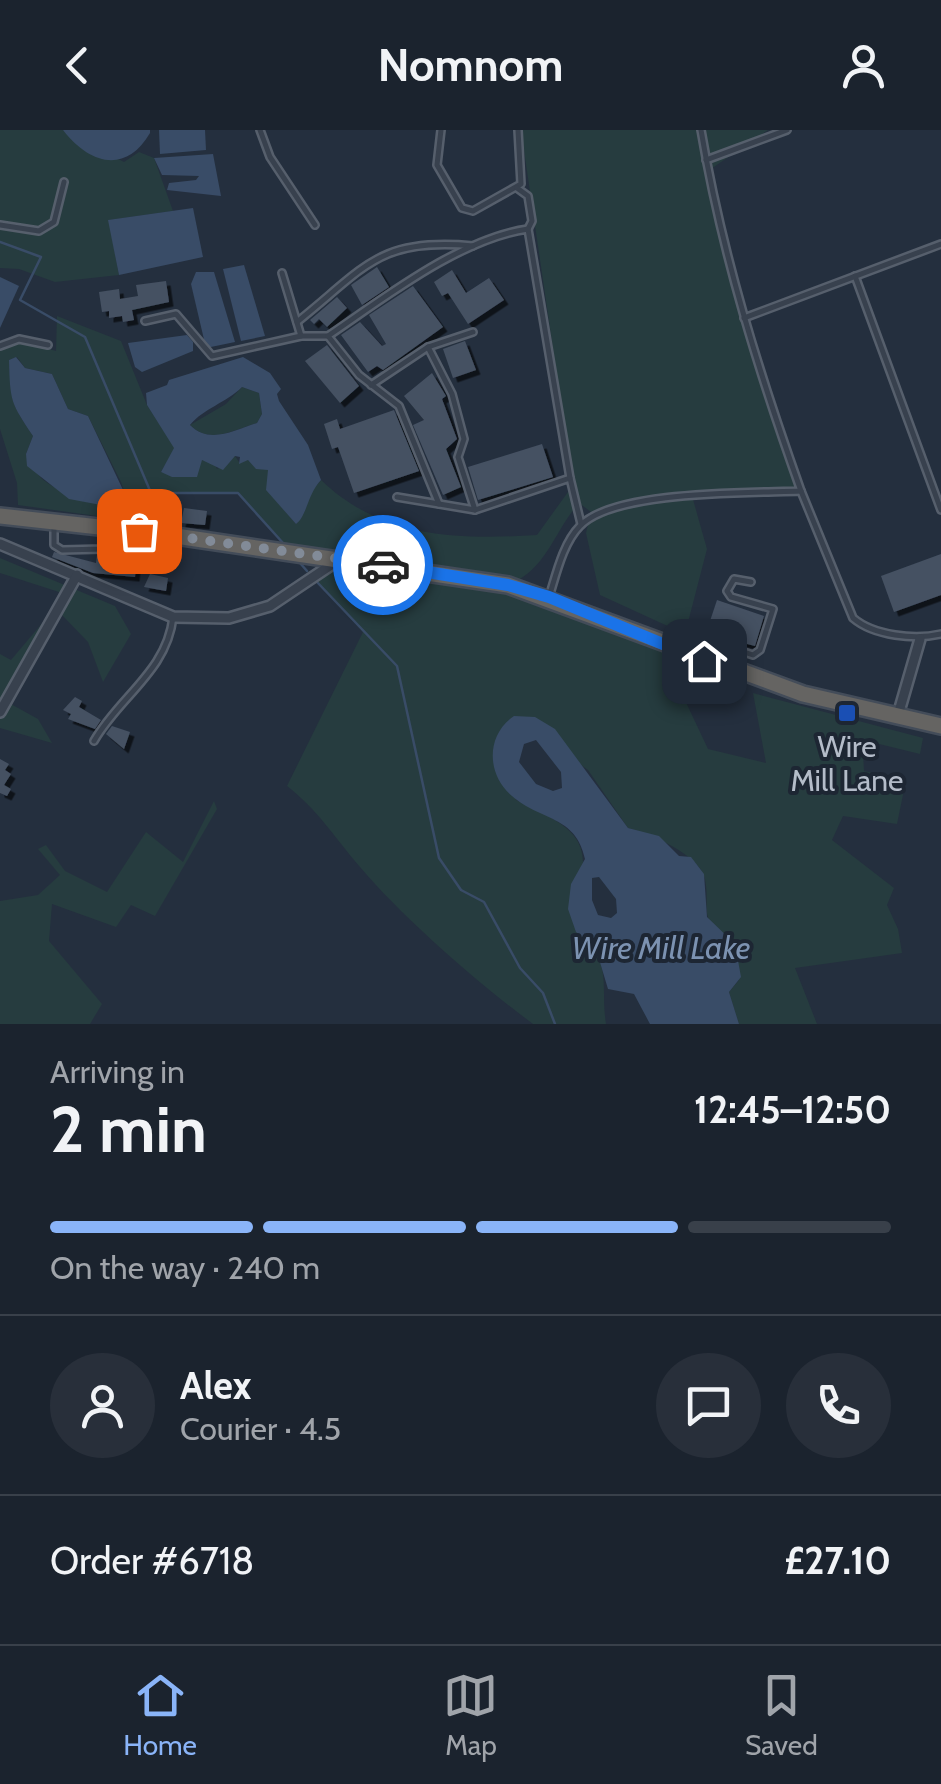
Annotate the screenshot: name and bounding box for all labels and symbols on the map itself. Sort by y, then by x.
pin [97,489,182,574]
courier [333,515,433,615]
pin [662,619,747,704]
marker: Wire Mill Lane [836,702,858,724]
place label: Wire Mill Lane [791,728,903,799]
water label: Wire Mill Lake [571,928,751,967]

